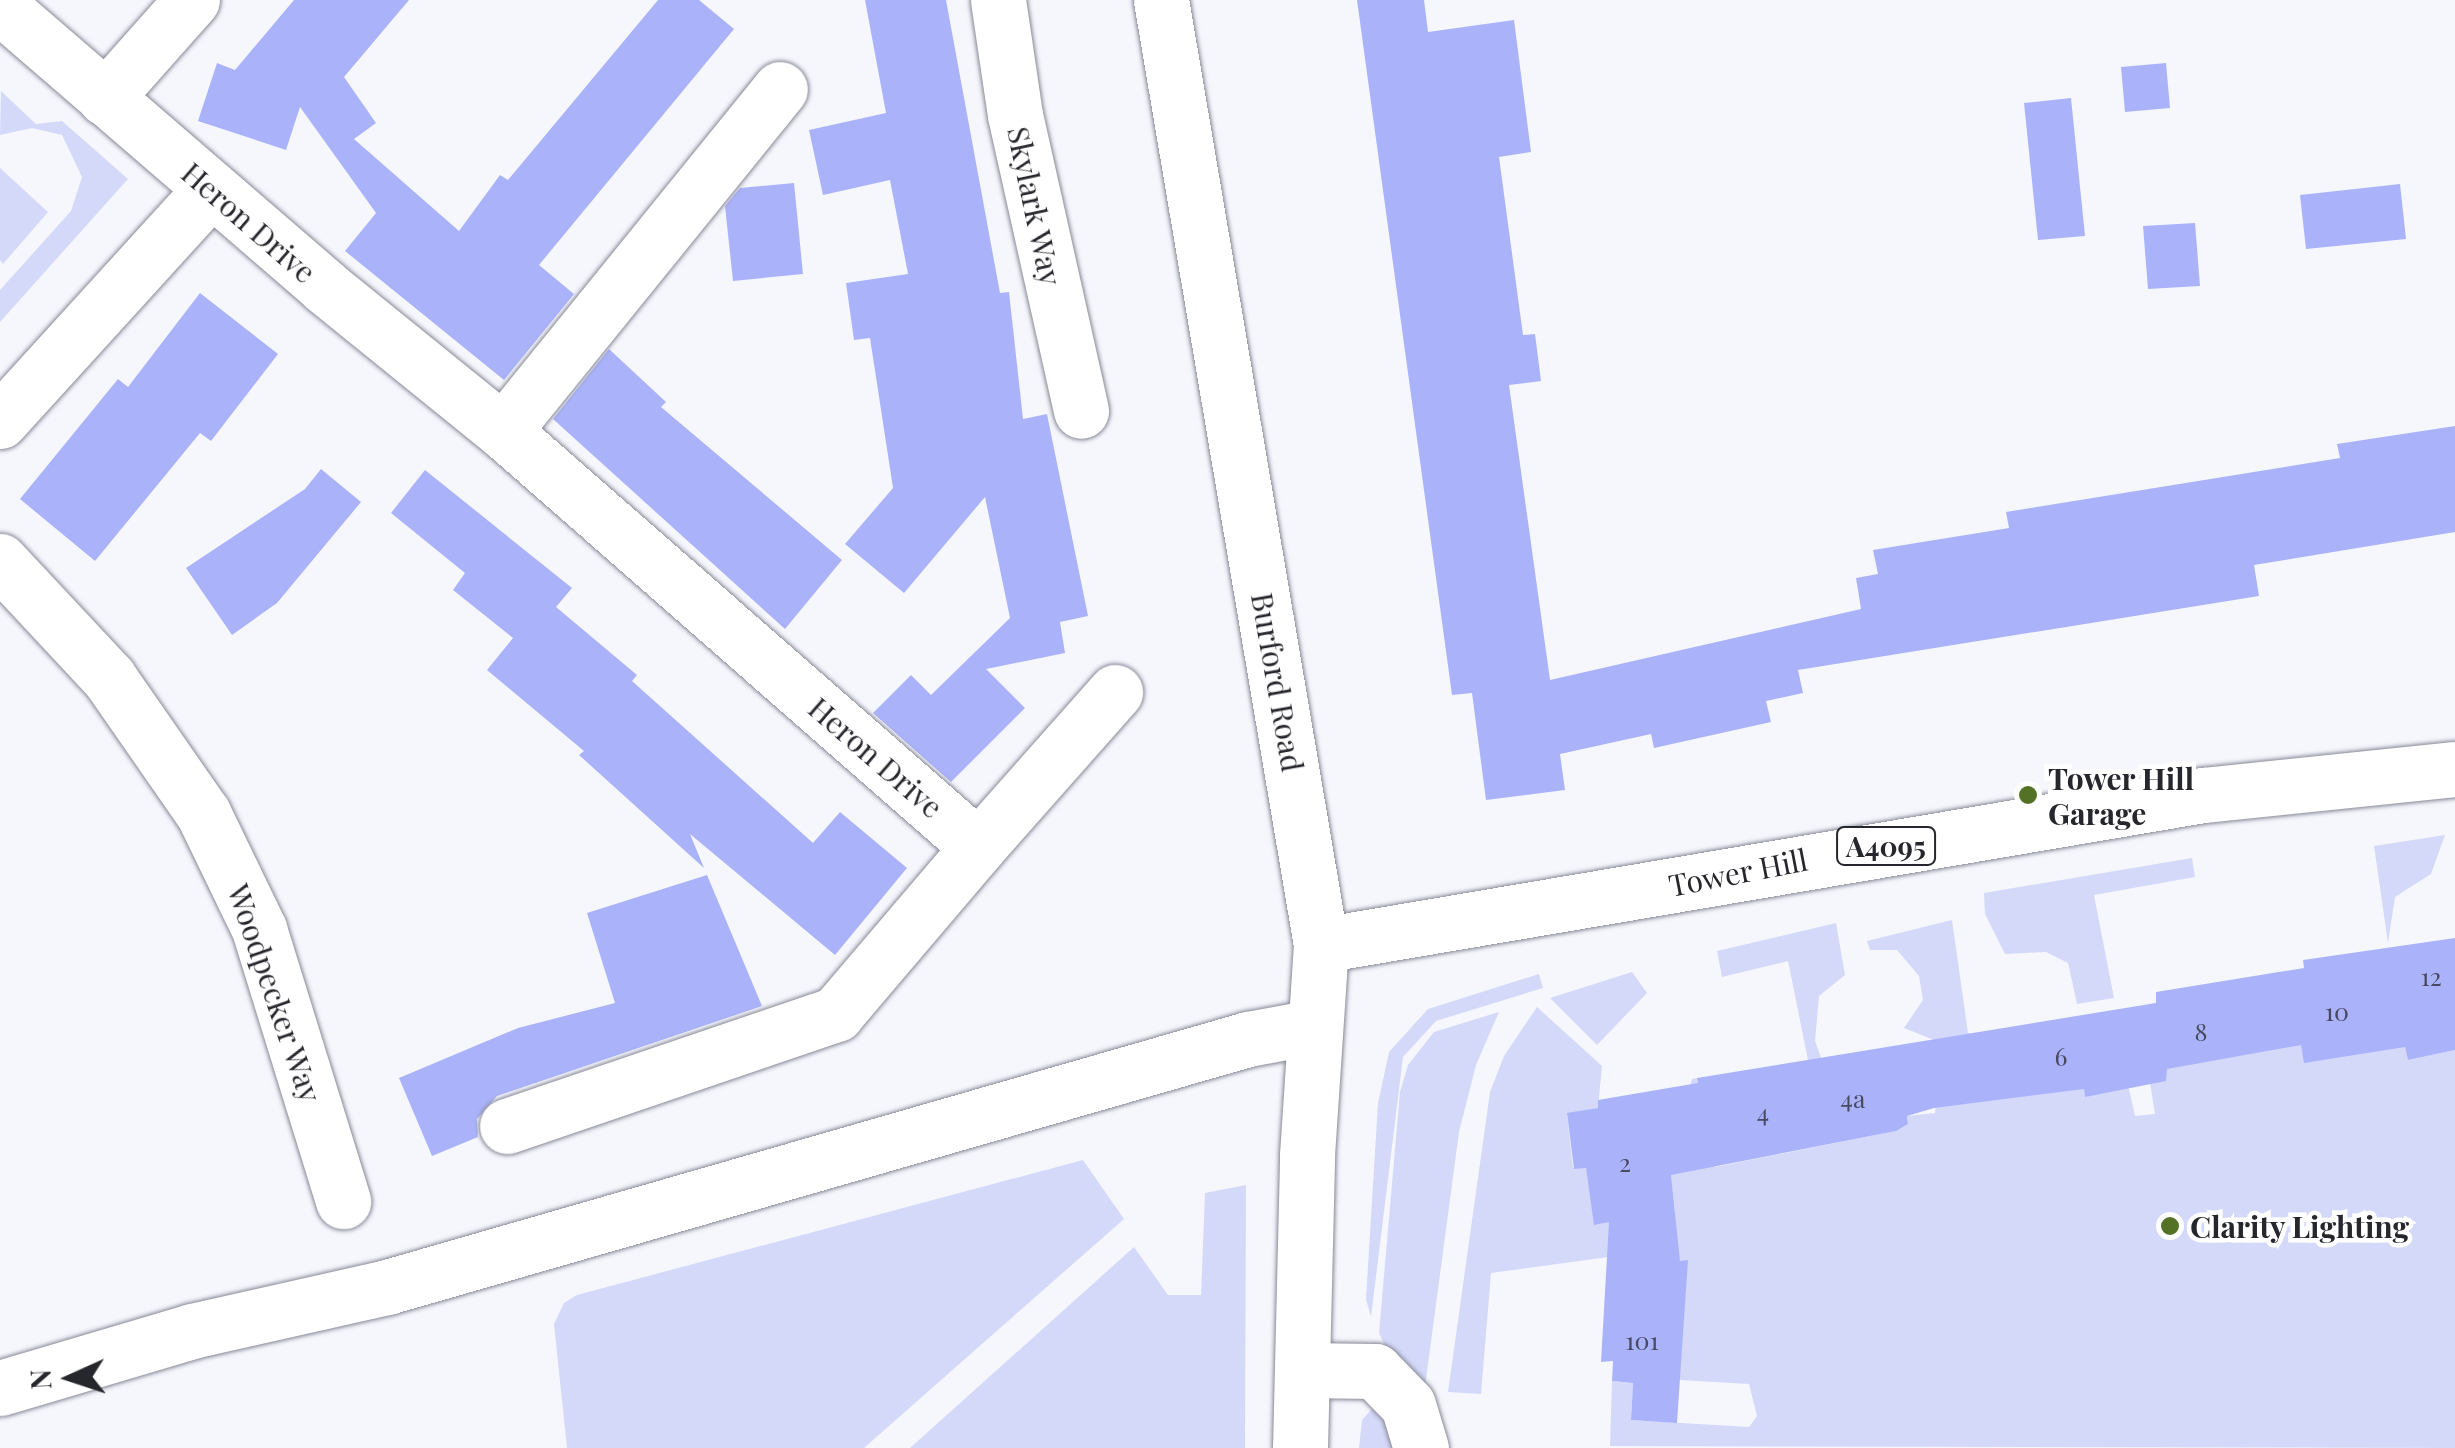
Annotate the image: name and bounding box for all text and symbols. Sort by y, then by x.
street label: Skylark Way [1000,123,1070,289]
street label: Heron Drive [175,154,323,290]
street label: Burford Road [1245,590,1311,774]
street label: Heron Drive [802,689,950,825]
place label: Tower Hill Garage [2048,760,2195,830]
marker: Tower Hill Garage [2017,784,2039,806]
road number: A4095 [1836,823,1936,869]
street label: Tower Hill [1665,841,1811,903]
street label: Woodpecker Way [221,879,329,1107]
house number: 12 [2420,961,2442,991]
house number: 10 [2325,996,2349,1026]
house number: 8 [2195,1016,2207,1046]
house number: 6 [2055,1041,2067,1071]
house number: 4a [1841,1083,1865,1113]
house number: 4 [1757,1097,1769,1127]
house number: 2 [1619,1147,1631,1177]
place label: Clarity Lighting [2190,1208,2410,1244]
marker: Clarity Lighting [2159,1215,2181,1237]
house number: 101 [1625,1325,1659,1355]
north arrow [20,1328,120,1428]
text: N [21,1369,59,1391]

